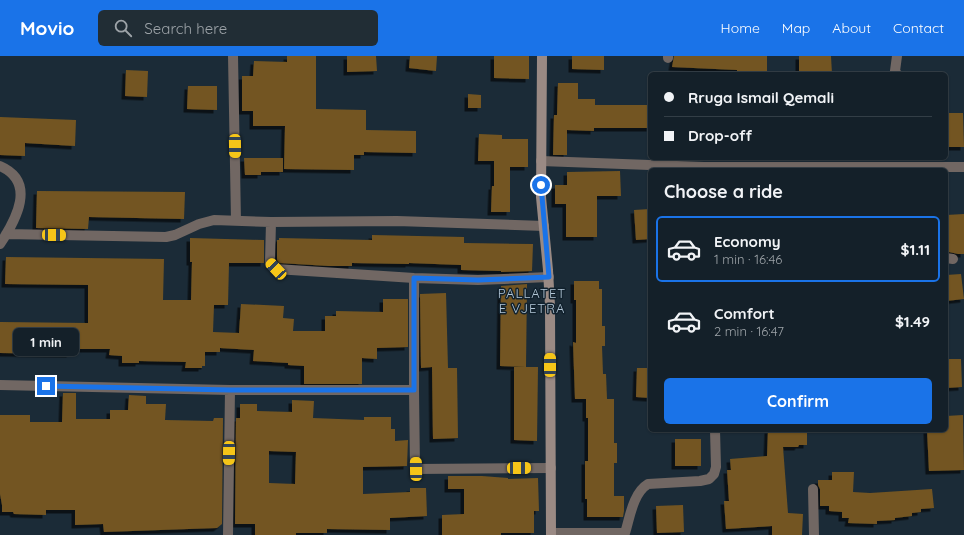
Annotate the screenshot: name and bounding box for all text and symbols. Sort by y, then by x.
search box [98,10,378,46]
text: Movio [20,16,74,40]
icon: search [112,17,134,39]
text: Search here [144,19,227,38]
text: Home [721,19,760,37]
text: Map [782,19,810,37]
text: About [832,19,871,37]
text: Contact [893,19,944,37]
text: Rruga Ismail Qemali [688,88,834,107]
text: Drop-off [688,126,752,145]
car [229,134,241,158]
route start [532,176,550,194]
text: Choose a ride [664,180,783,203]
car [42,229,66,241]
icon: car [666,231,702,267]
text: Economy [714,232,781,251]
text: $1.11 [901,240,930,259]
text: 1 min · 16:46 [714,251,782,267]
car [263,256,289,282]
district label: PALLATET E VJETRA [498,285,566,316]
icon: car [666,303,702,339]
text: Comfort [714,304,775,323]
text: $1.49 [895,312,930,331]
text: 2 min · 16:47 [714,323,784,339]
callout: 1 min [13,328,79,356]
text: 1 min [30,334,62,350]
car [544,353,556,377]
route end [37,377,55,395]
button: Confirm [664,378,932,424]
car [223,441,235,465]
car [410,457,422,481]
car [507,462,531,474]

